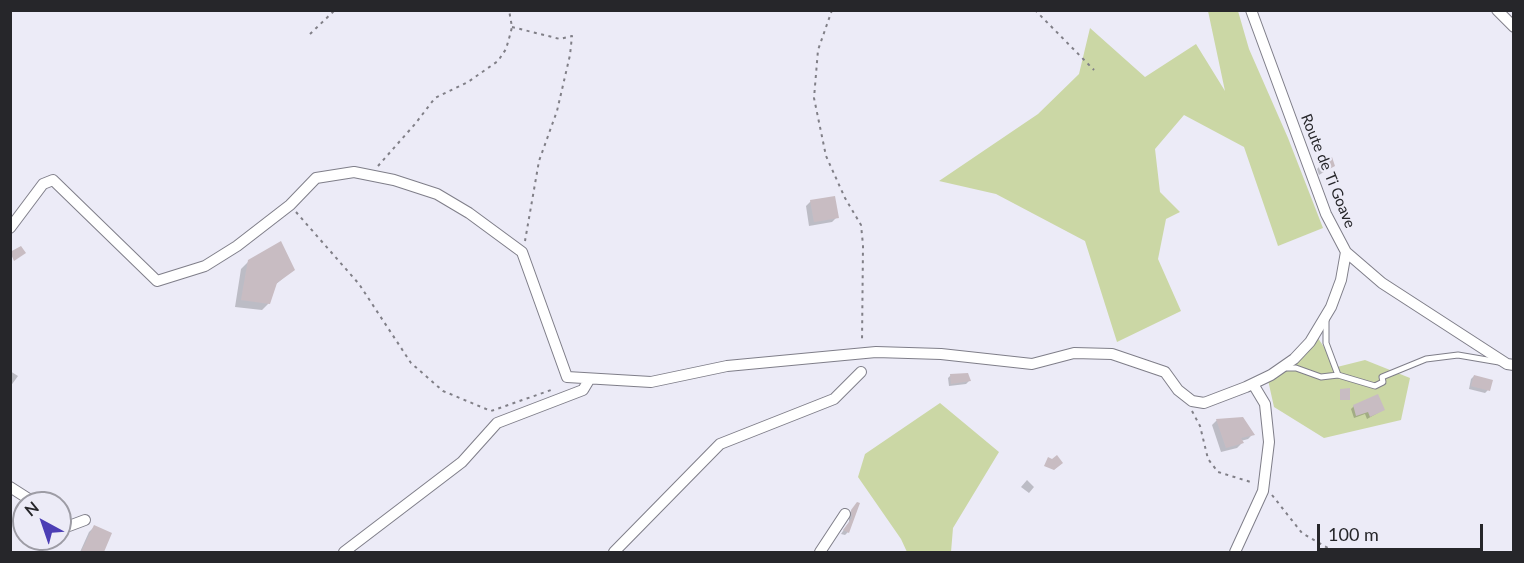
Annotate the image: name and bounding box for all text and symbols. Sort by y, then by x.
street label: Route de Ti Goave [1297,111,1359,231]
north arrow [12,491,72,551]
text: N [21,497,42,520]
scale bar [1320,512,1486,550]
text: 100 m [1328,523,1379,545]

